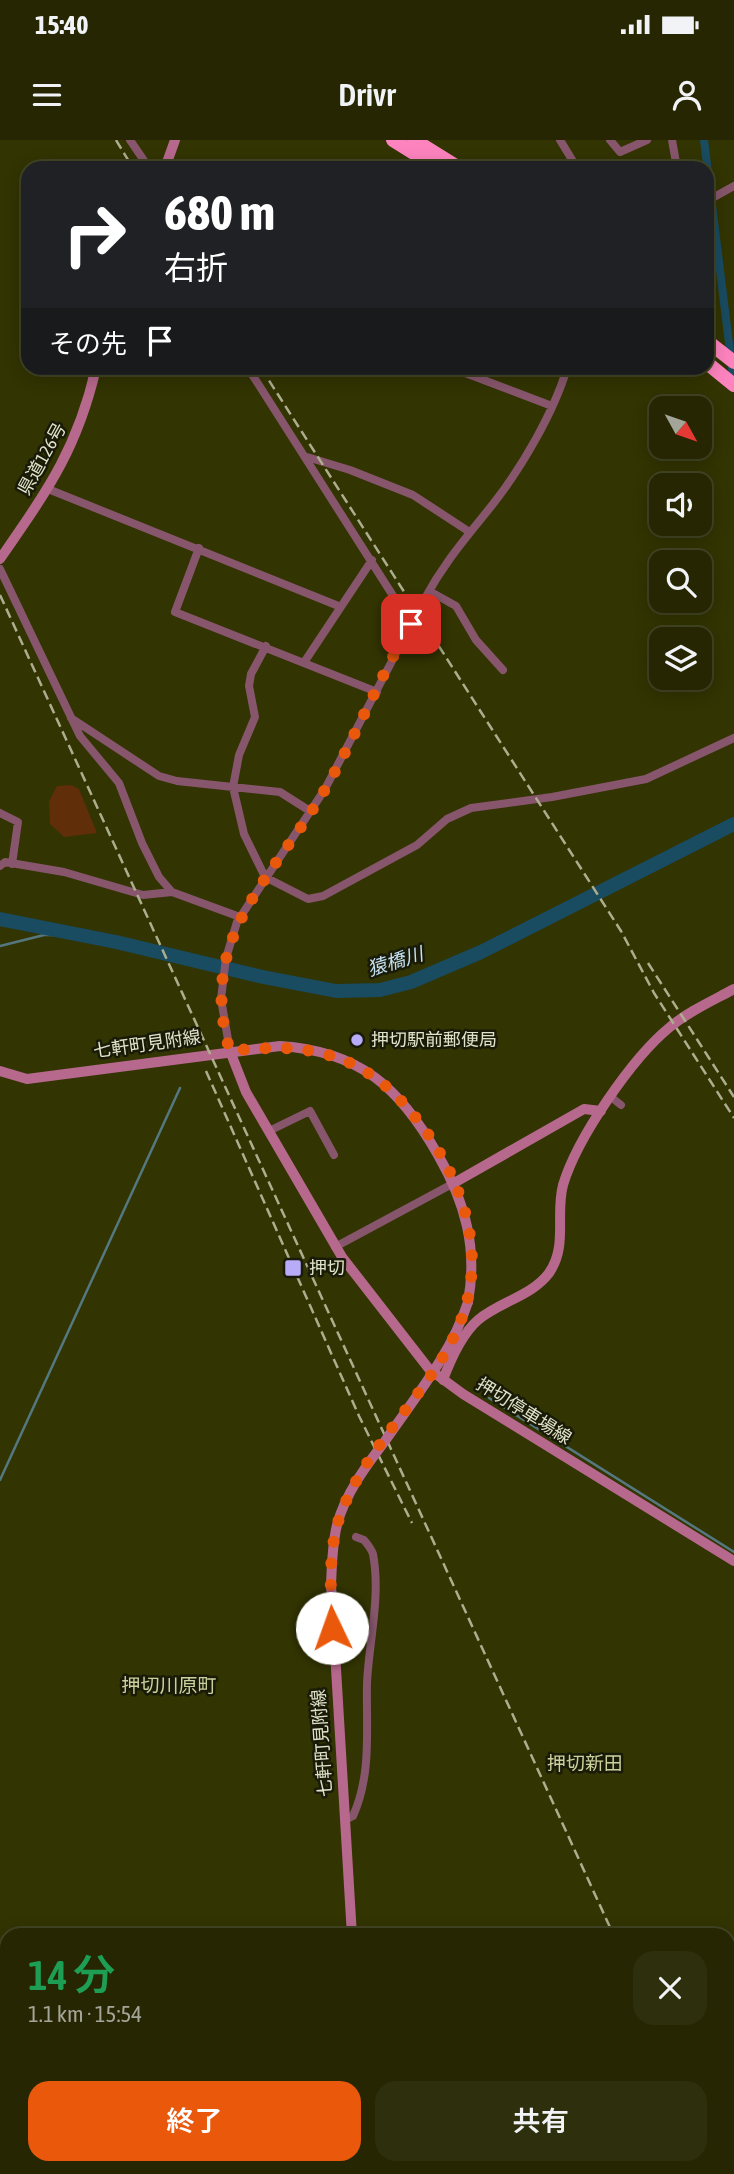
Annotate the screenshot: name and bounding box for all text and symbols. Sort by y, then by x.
text: 15:40 [35,10,89,40]
icon: menu [28,76,66,114]
text: Drivr [338,76,396,113]
icon: person [668,76,706,114]
text: 680 m [164,184,275,240]
icon: right [49,189,140,280]
text: 右折 [164,249,228,286]
icon: arrive [141,322,179,360]
text: その先 [49,329,127,359]
north arrow [649,396,712,458]
map controls [649,396,712,690]
street label: 県道126号 [13,419,70,499]
button: sound [649,473,712,536]
button: search [649,550,712,613]
pin [381,594,441,654]
icon: arrive [392,605,430,643]
button: layers [649,627,712,690]
water label: 猿橋川 [365,942,427,980]
street label: 七軒町見附線 [92,1026,202,1061]
place label: 押切駅前郵便局 [371,1029,497,1050]
marker: 押切駅前郵便局 [349,1032,365,1048]
place label: 押切 [309,1257,345,1278]
marker: 押切 [283,1258,303,1278]
street label: 押切停車場線 [473,1373,576,1448]
position arrow [295,1591,369,1665]
district label: 押切川原町 [121,1674,217,1696]
street label: 七軒町見附線 [307,1688,336,1798]
district label: 押切新田 [547,1752,623,1774]
text: 14 分 [28,1951,115,1999]
button: close [633,1951,707,2025]
text: 1.1 km · 15:54 [28,2001,142,2027]
button: 終了 [28,2081,361,2161]
button: 共有 [375,2081,707,2161]

